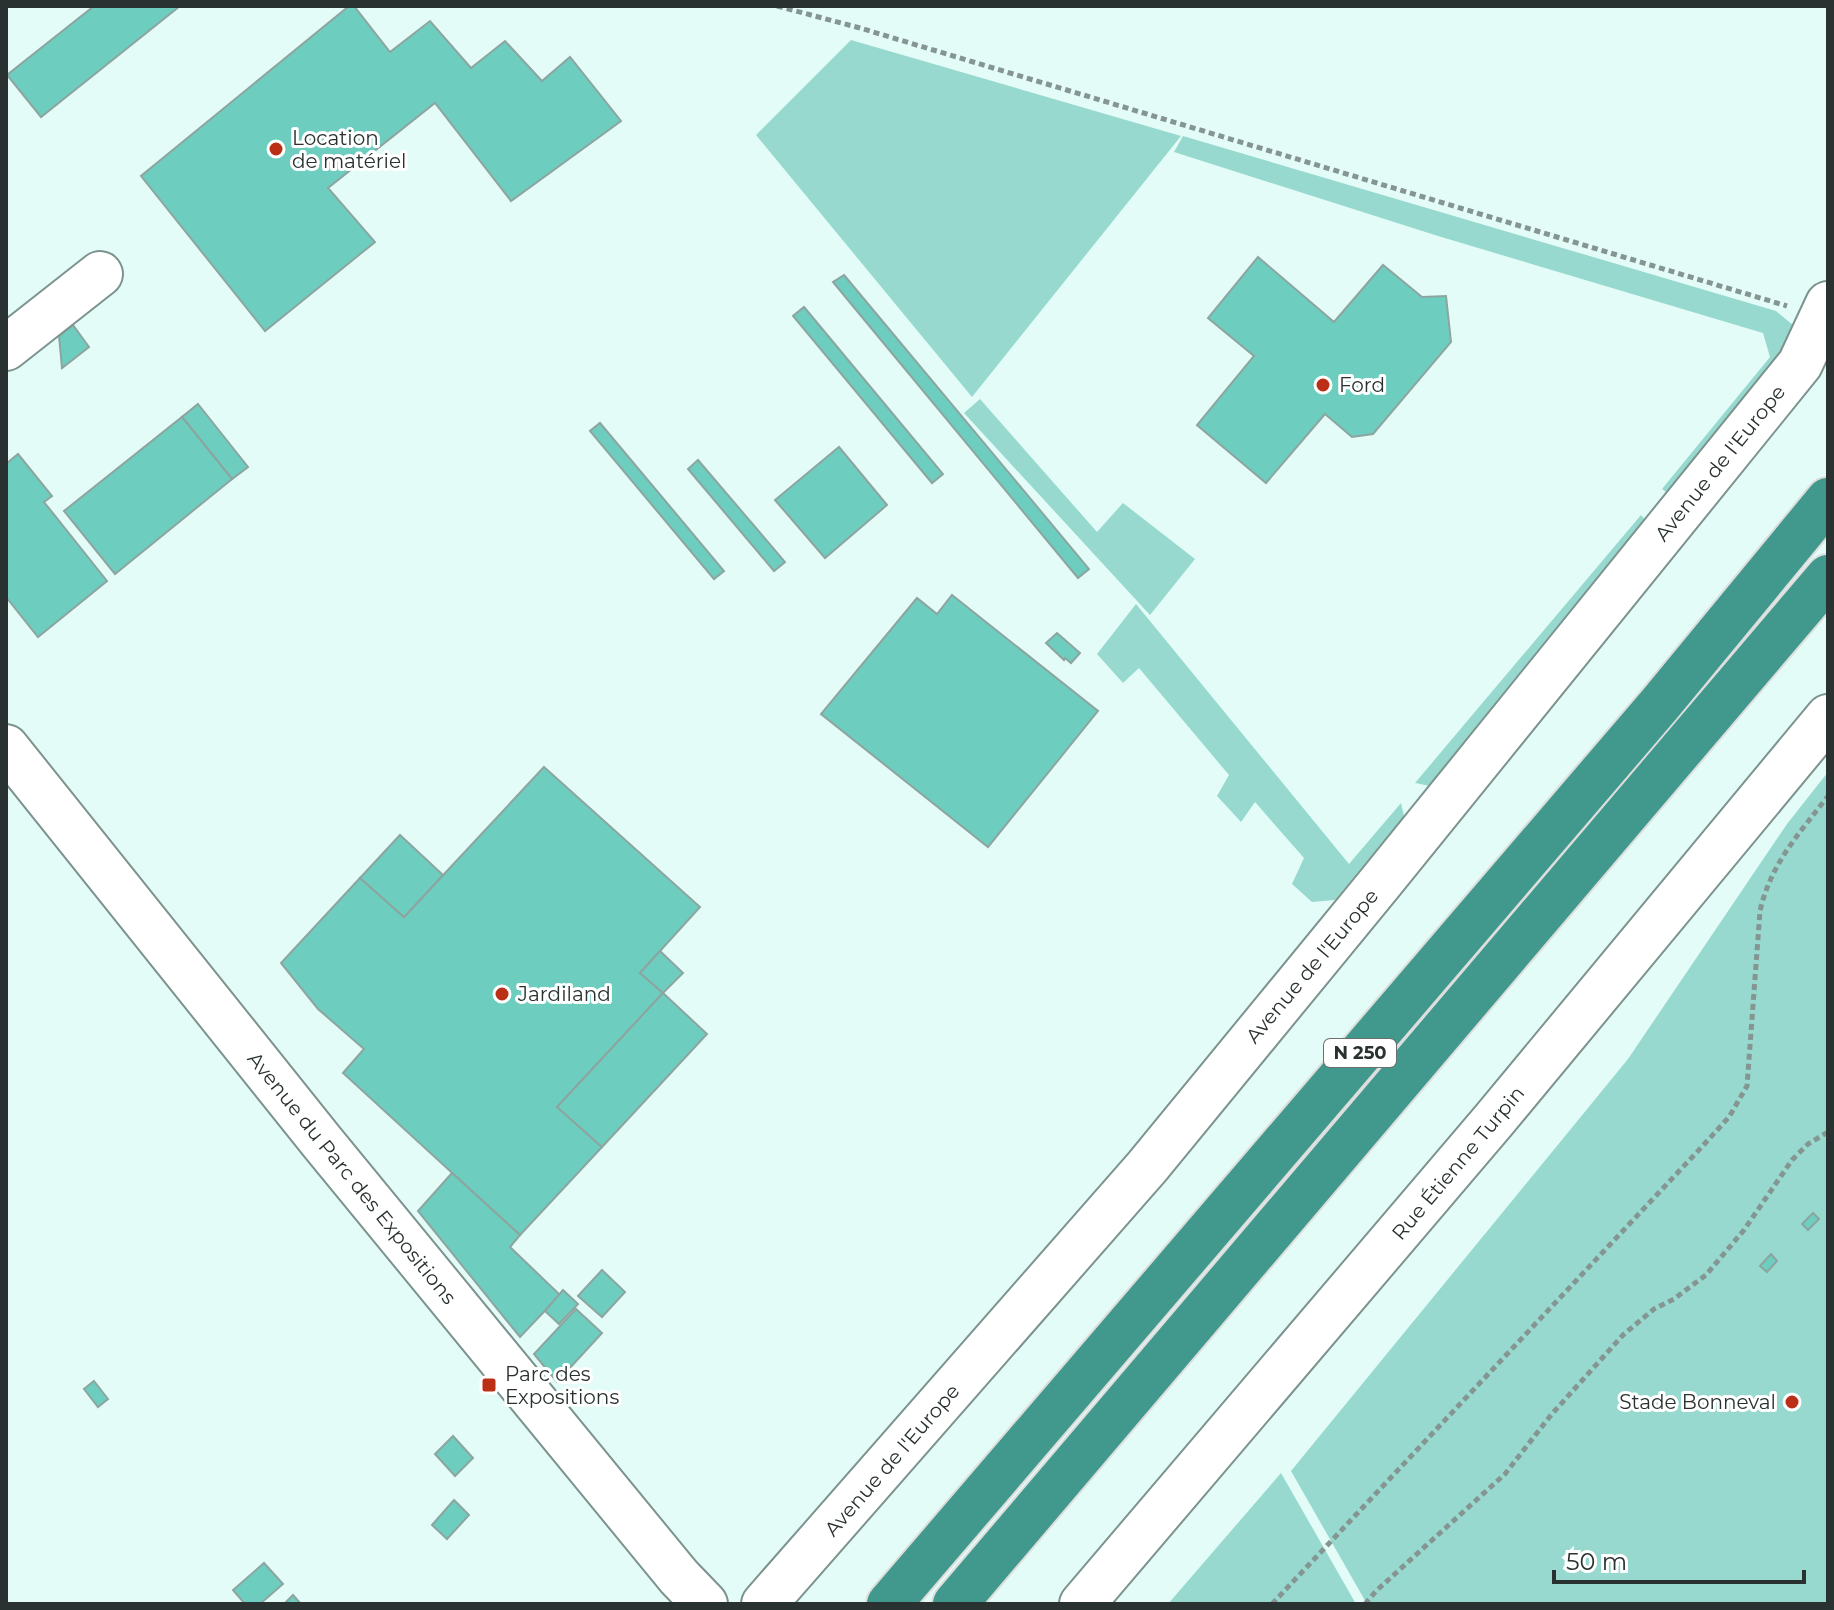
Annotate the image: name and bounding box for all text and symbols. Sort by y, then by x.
place label: Location de matériel [292,126,406,173]
marker: Location de matériel [267,140,285,158]
place label: Ford [1339,373,1385,397]
marker: Ford [1314,376,1332,394]
street label: Avenue de l'Europe [1650,380,1790,546]
street label: Avenue de l'Europe [1241,884,1383,1048]
place label: Jardiland [517,982,611,1006]
marker: Jardiland [493,985,511,1003]
road number: N 250 [1324,1039,1396,1067]
street label: Avenue du Parc des Expositions [243,1047,461,1309]
street label: Rue Étienne Turpin [1387,1081,1529,1245]
place label: Parc des Expositions [505,1362,619,1409]
marker: Parc des Expositions [480,1376,498,1394]
street label: Avenue de l'Europe [819,1379,965,1541]
place label: Stade Bonneval [1619,1390,1776,1414]
marker: Stade Bonneval [1783,1393,1801,1411]
scale bar [1554,1534,1804,1584]
text: 50 m [1566,1547,1627,1576]

